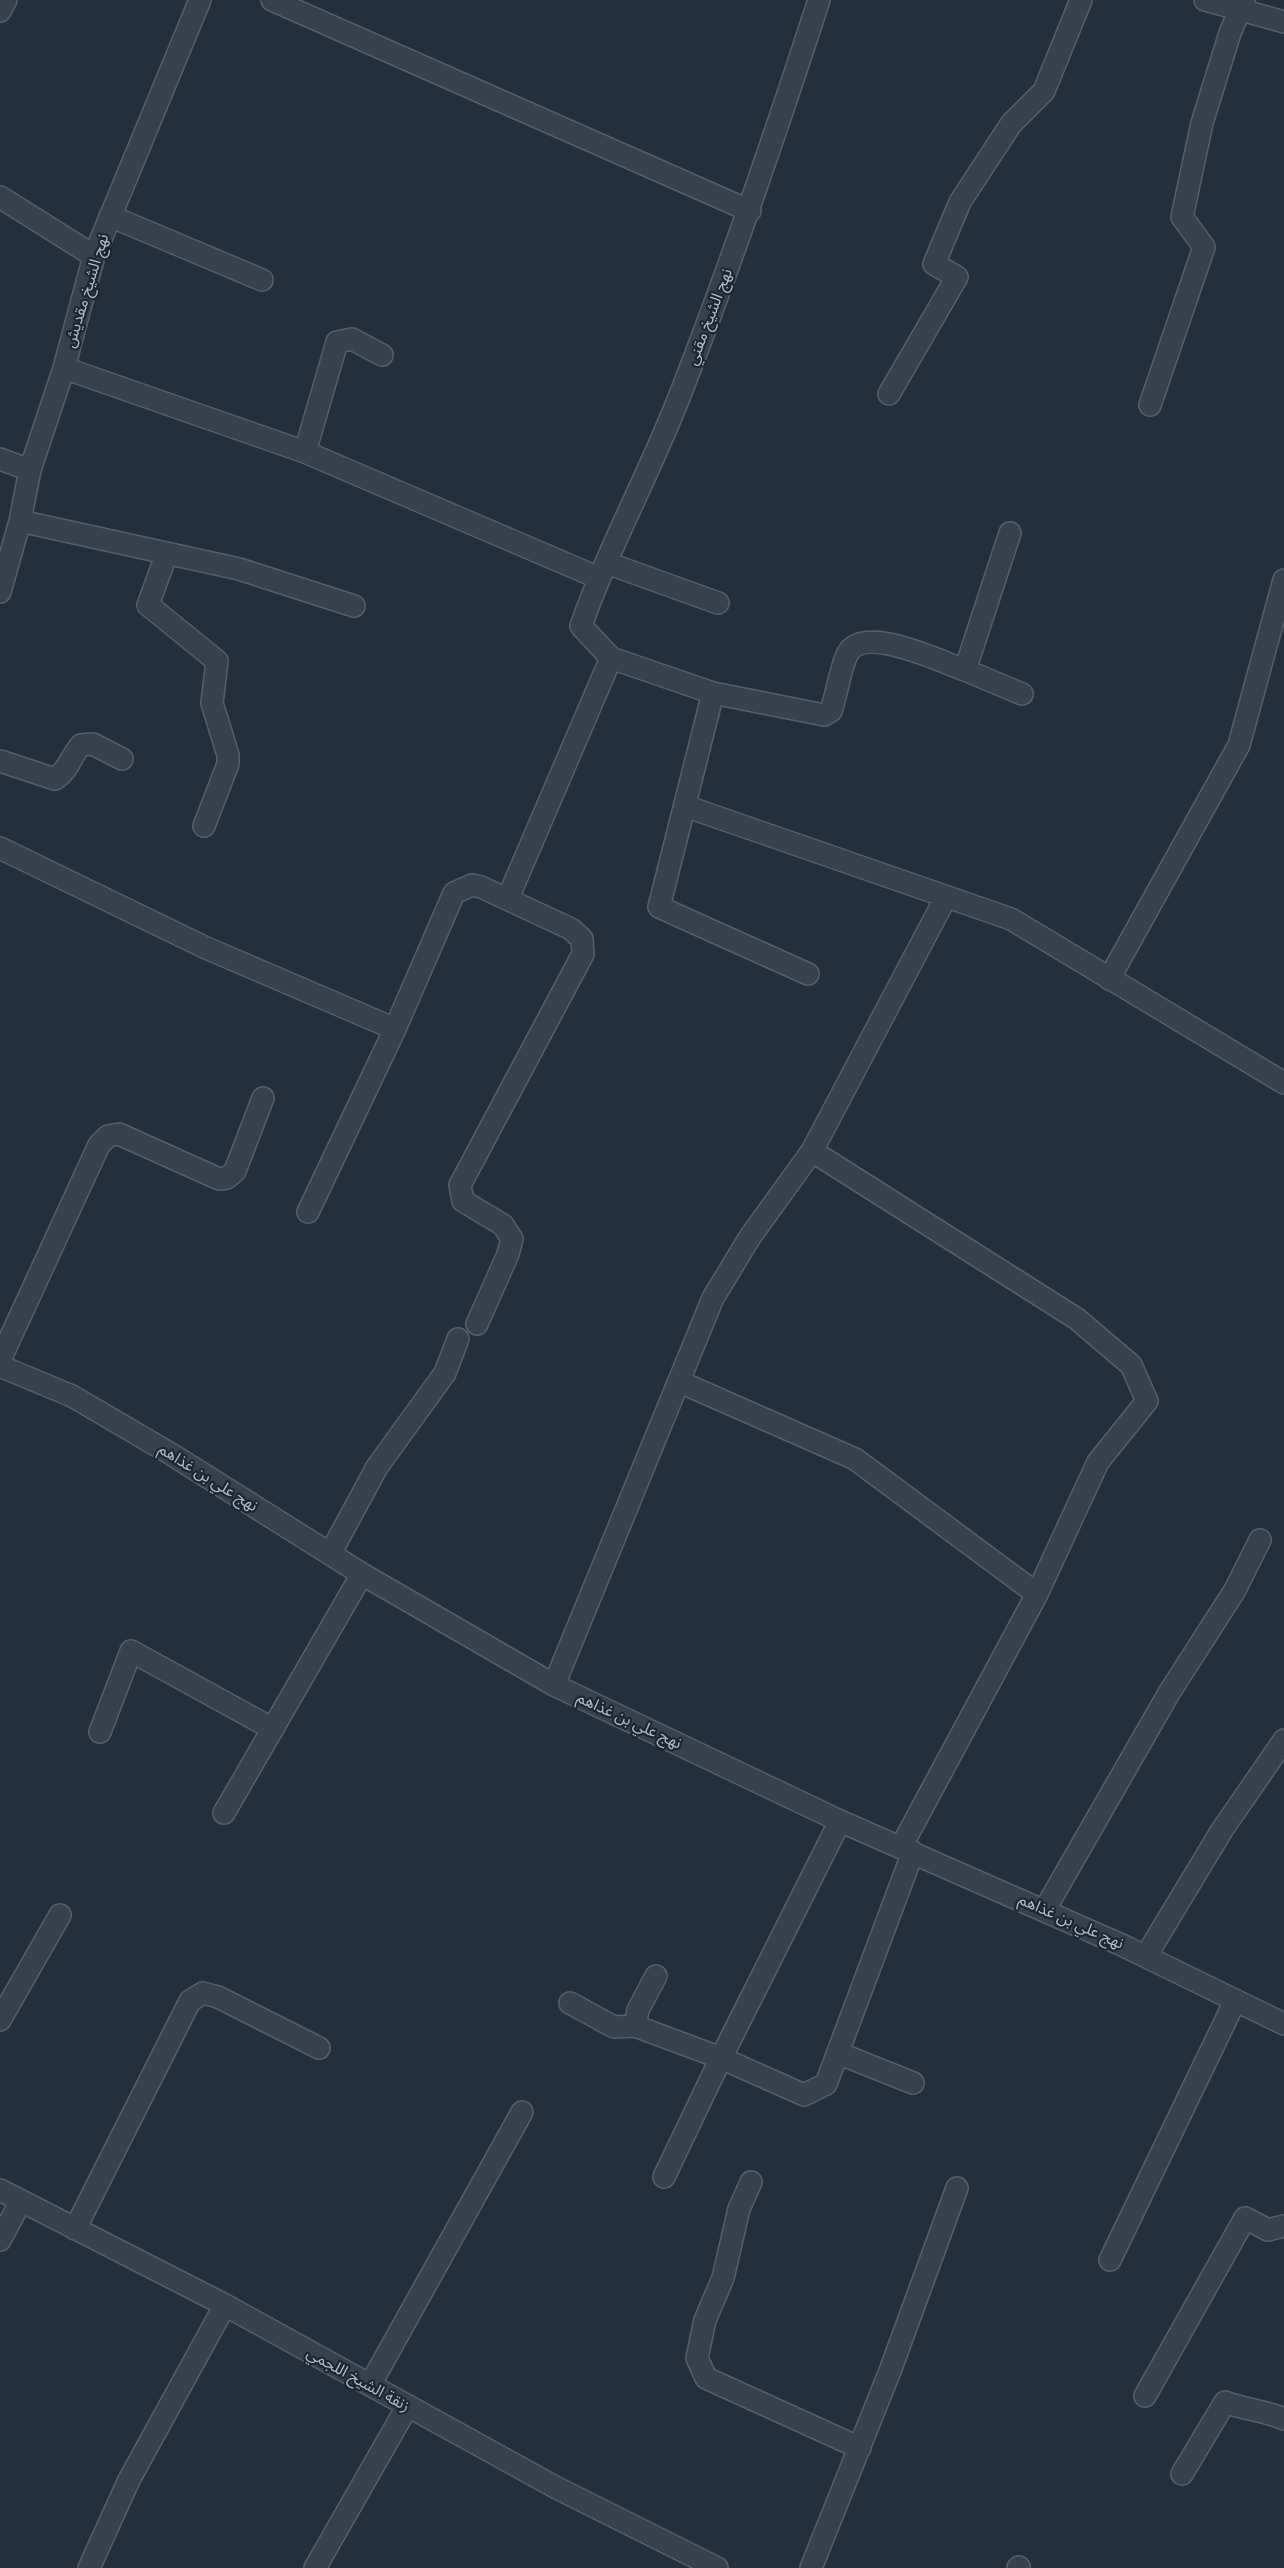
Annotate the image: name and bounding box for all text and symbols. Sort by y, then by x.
street label: نهج الشيخ مقديش [61,232,113,350]
street label: نهج الشيخ مقني [683,266,737,368]
street label: نهج علي بن غذاهم [155,1440,261,1516]
street label: نهج علي بن غذاهم [574,1688,684,1754]
street label: نهج علي بن غذاهم [1015,1890,1127,1954]
street label: زنقة الشيخ اللجمي [303,2344,413,2416]

